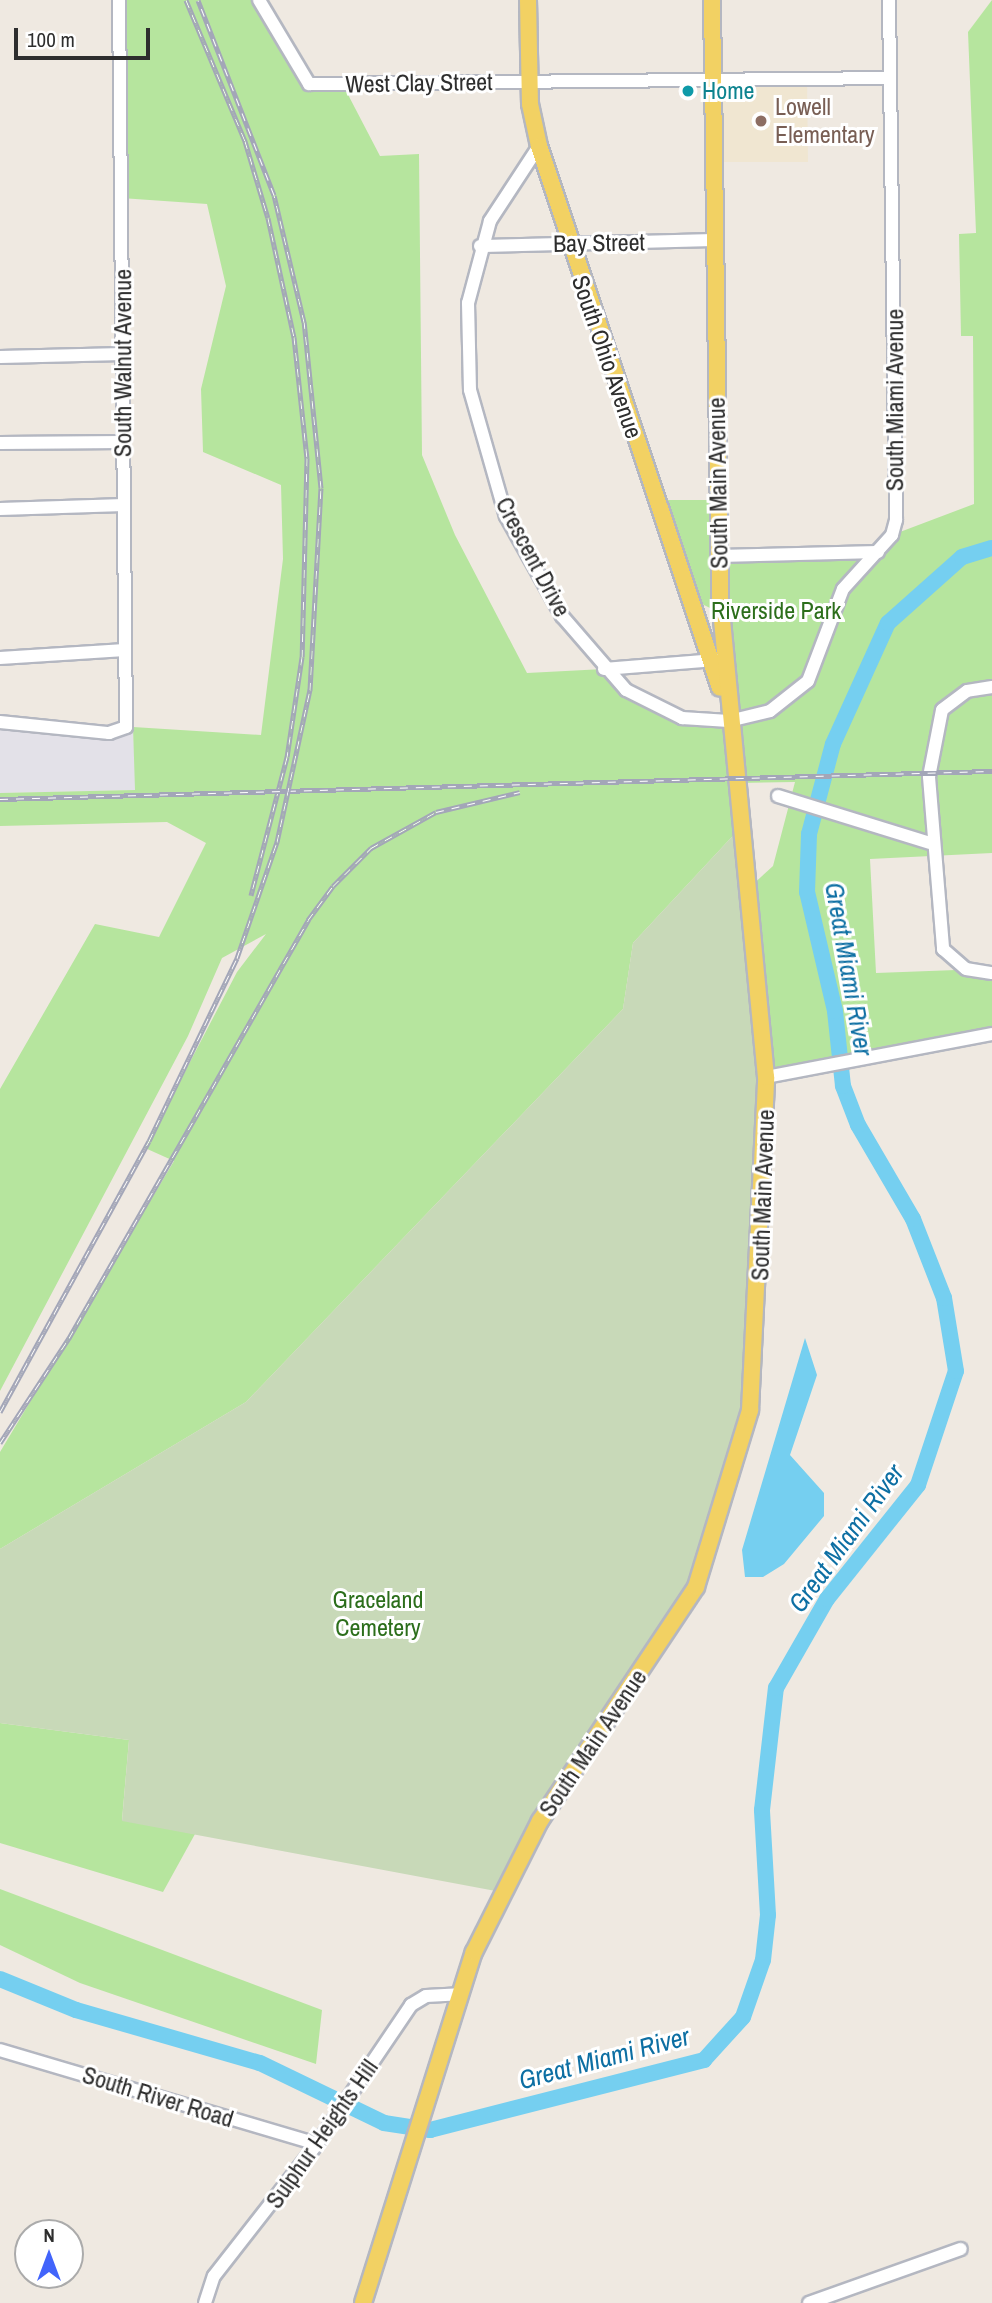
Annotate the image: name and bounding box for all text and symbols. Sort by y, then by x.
scale bar [18,14,154,58]
text: 100 m [27,25,75,54]
street label: West Clay Street [345,67,493,99]
place label: Home [702,77,754,105]
marker: Home [680,83,696,99]
place label: Lowell Elementary [775,93,875,149]
marker: Lowell Elementary [753,113,769,129]
street label: Bay Street [553,228,645,258]
street label: South Walnut Avenue [109,268,137,458]
street label: South Ohio Avenue [565,271,649,443]
street label: South Miami Avenue [881,308,909,492]
street label: South Main Avenue [702,396,734,570]
street label: Crescent Drive [489,492,577,622]
park label: Riverside Park [711,597,841,625]
water label: Great Miami River [818,880,880,1058]
street label: South Main Avenue [746,1108,780,1282]
water label: Great Miami River [782,1458,910,1618]
park label: Graceland Cemetery [333,1586,423,1642]
street label: South Main Avenue [533,1663,653,1823]
water label: Great Miami River [515,2020,693,2096]
street label: Sulphur Heights Hill [260,2054,384,2214]
street label: South River Road [79,2060,237,2134]
north arrow [14,2219,84,2289]
text: N [43,2222,55,2248]

